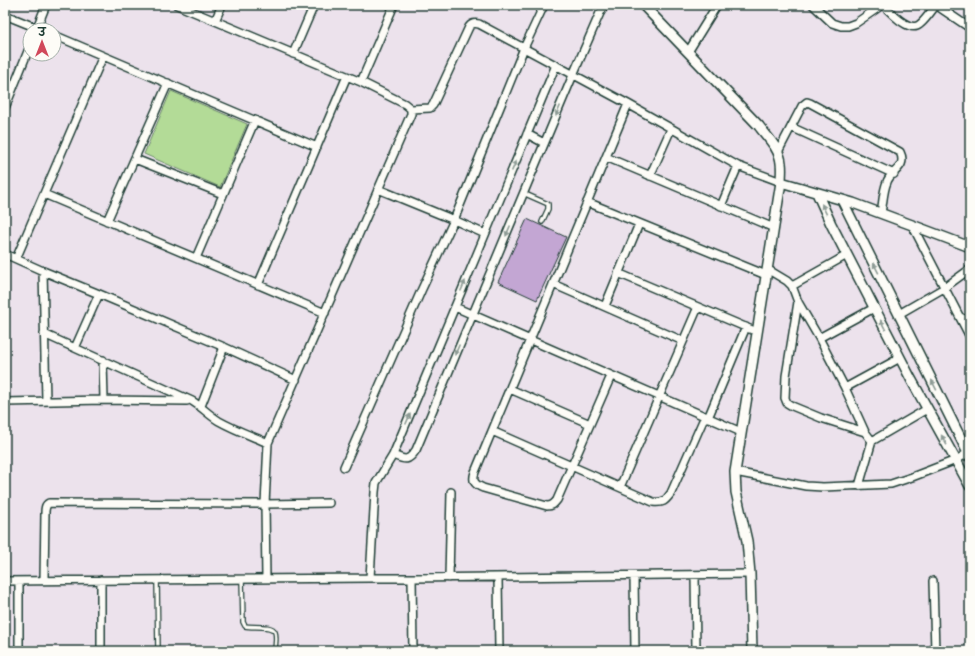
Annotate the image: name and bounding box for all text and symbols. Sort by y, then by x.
north arrow [22,22,62,62]
text: उ [37,25,47,41]
one-way arrow [555,105,561,116]
one-way arrow [511,160,517,172]
one-way arrow [821,203,827,215]
one-way arrow [504,225,510,237]
one-way arrow [873,263,879,274]
one-way arrow [461,280,467,292]
one-way arrow [880,319,886,331]
one-way arrow [454,345,460,357]
one-way arrow [931,379,937,390]
one-way arrow [406,413,412,425]
one-way arrow [941,434,948,445]

